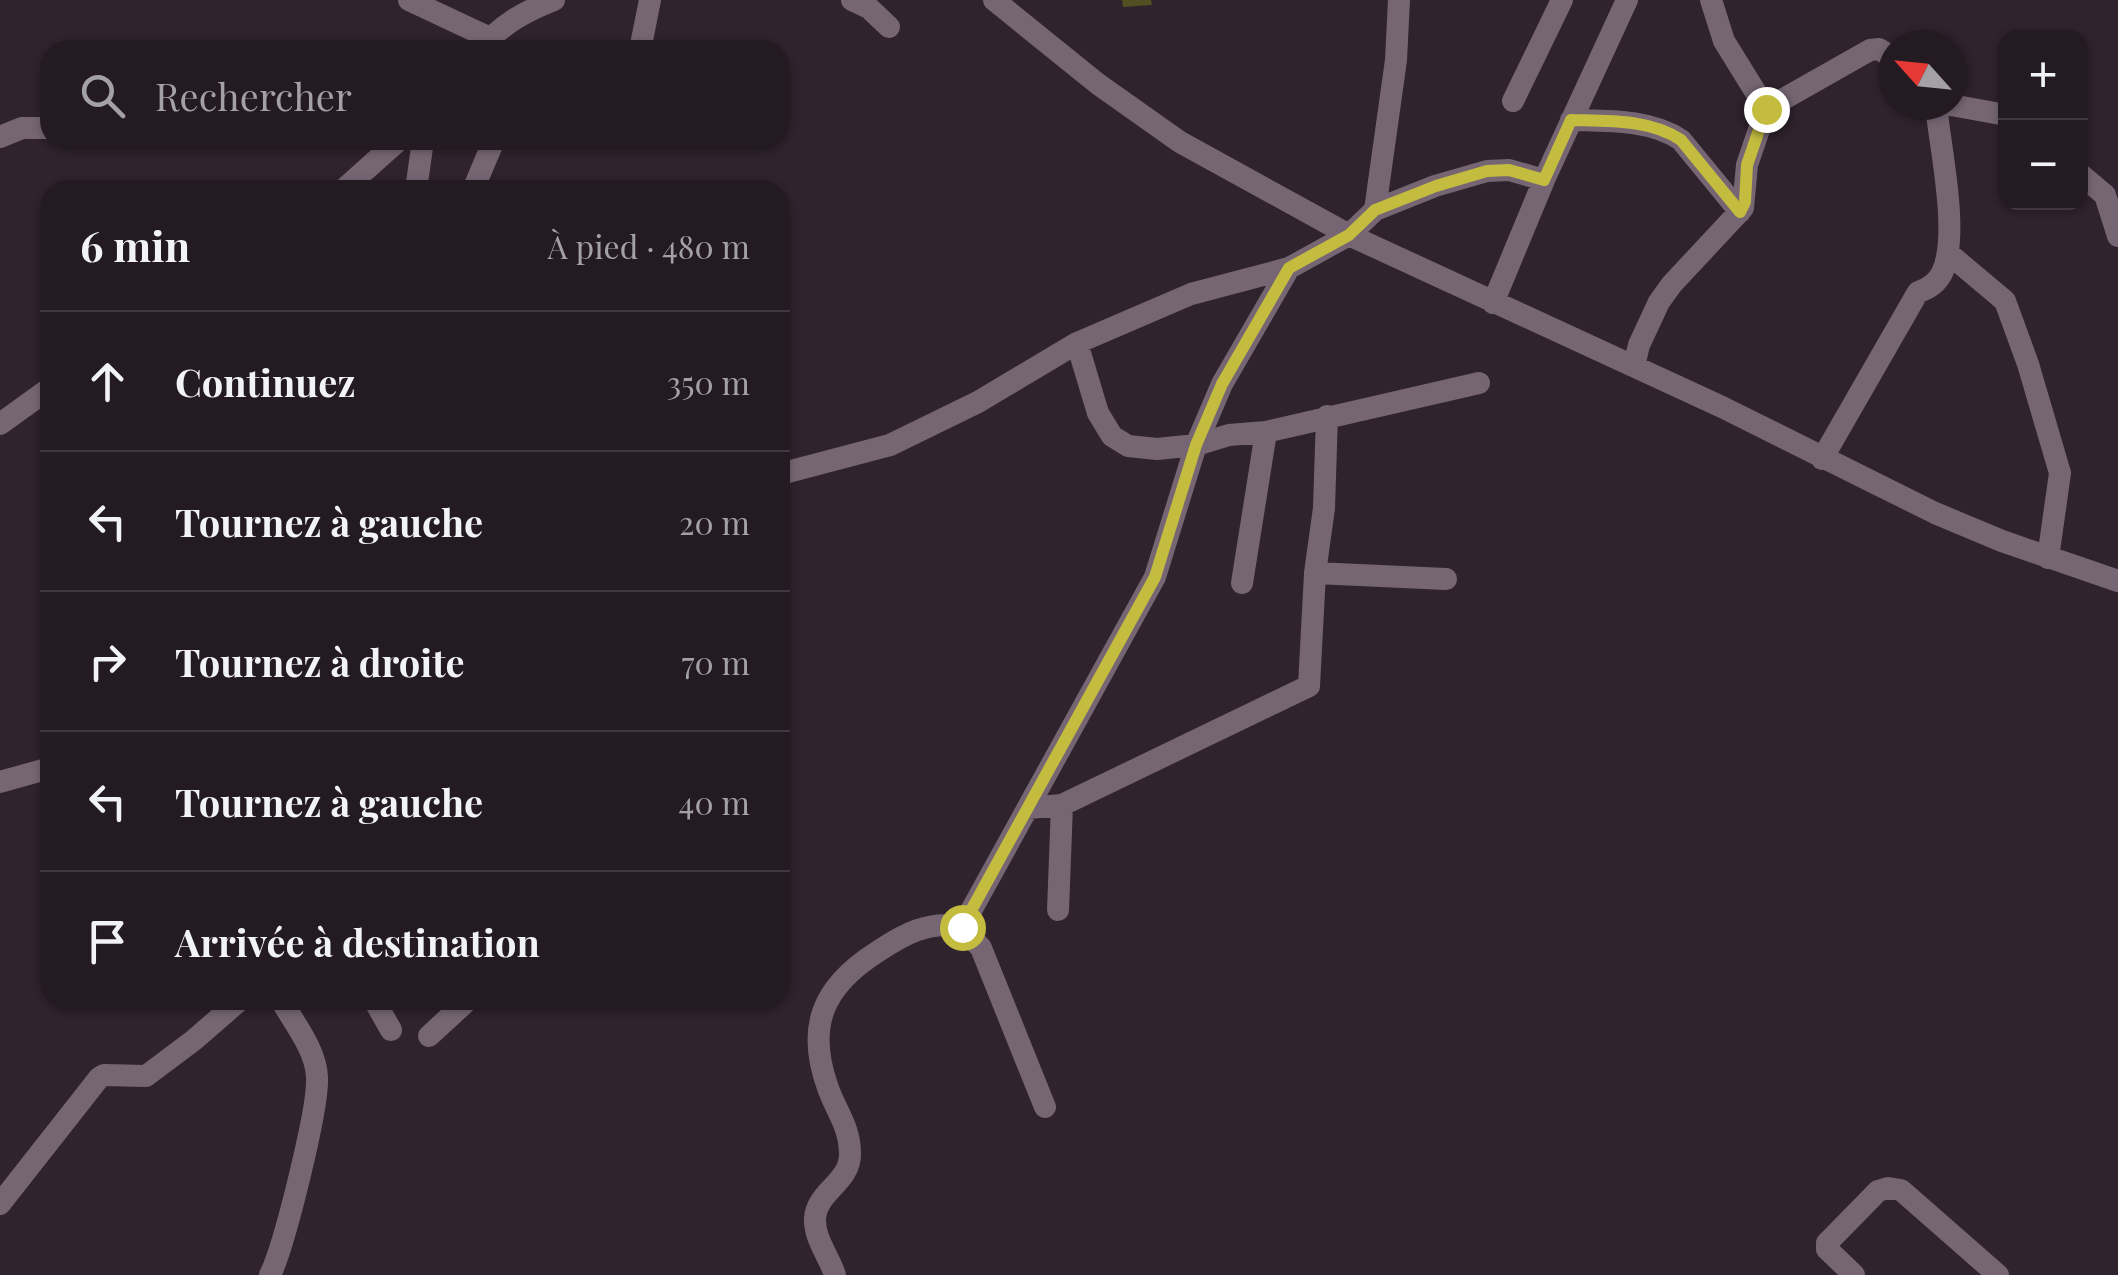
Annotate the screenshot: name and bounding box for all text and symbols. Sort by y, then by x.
north arrow [1878,30,1968,120]
map controls [1998,30,2088,210]
button: + [1998,30,2088,120]
search box [40,40,790,150]
icon: search [75,68,130,123]
text: Rechercher [155,70,352,121]
route end [1744,87,1790,133]
button: − [1998,120,2088,210]
text: 6 min [80,217,190,273]
text: À pied · 480 m [547,224,750,267]
icon: ahead [80,354,135,409]
text: Continuez [175,356,355,407]
text: 350 m [667,360,750,403]
icon: left [80,494,135,549]
text: Tournez à gauche [175,496,483,547]
text: 20 m [679,500,750,543]
icon: right [80,634,135,689]
text: Tournez à droite [175,636,465,687]
text: 70 m [681,640,750,683]
icon: left [80,774,135,829]
text: Tournez à gauche [175,776,483,827]
text: 40 m [679,780,750,823]
route start [940,905,986,951]
icon: arrive [80,914,135,969]
text: Arrivée à destination [175,916,540,967]

